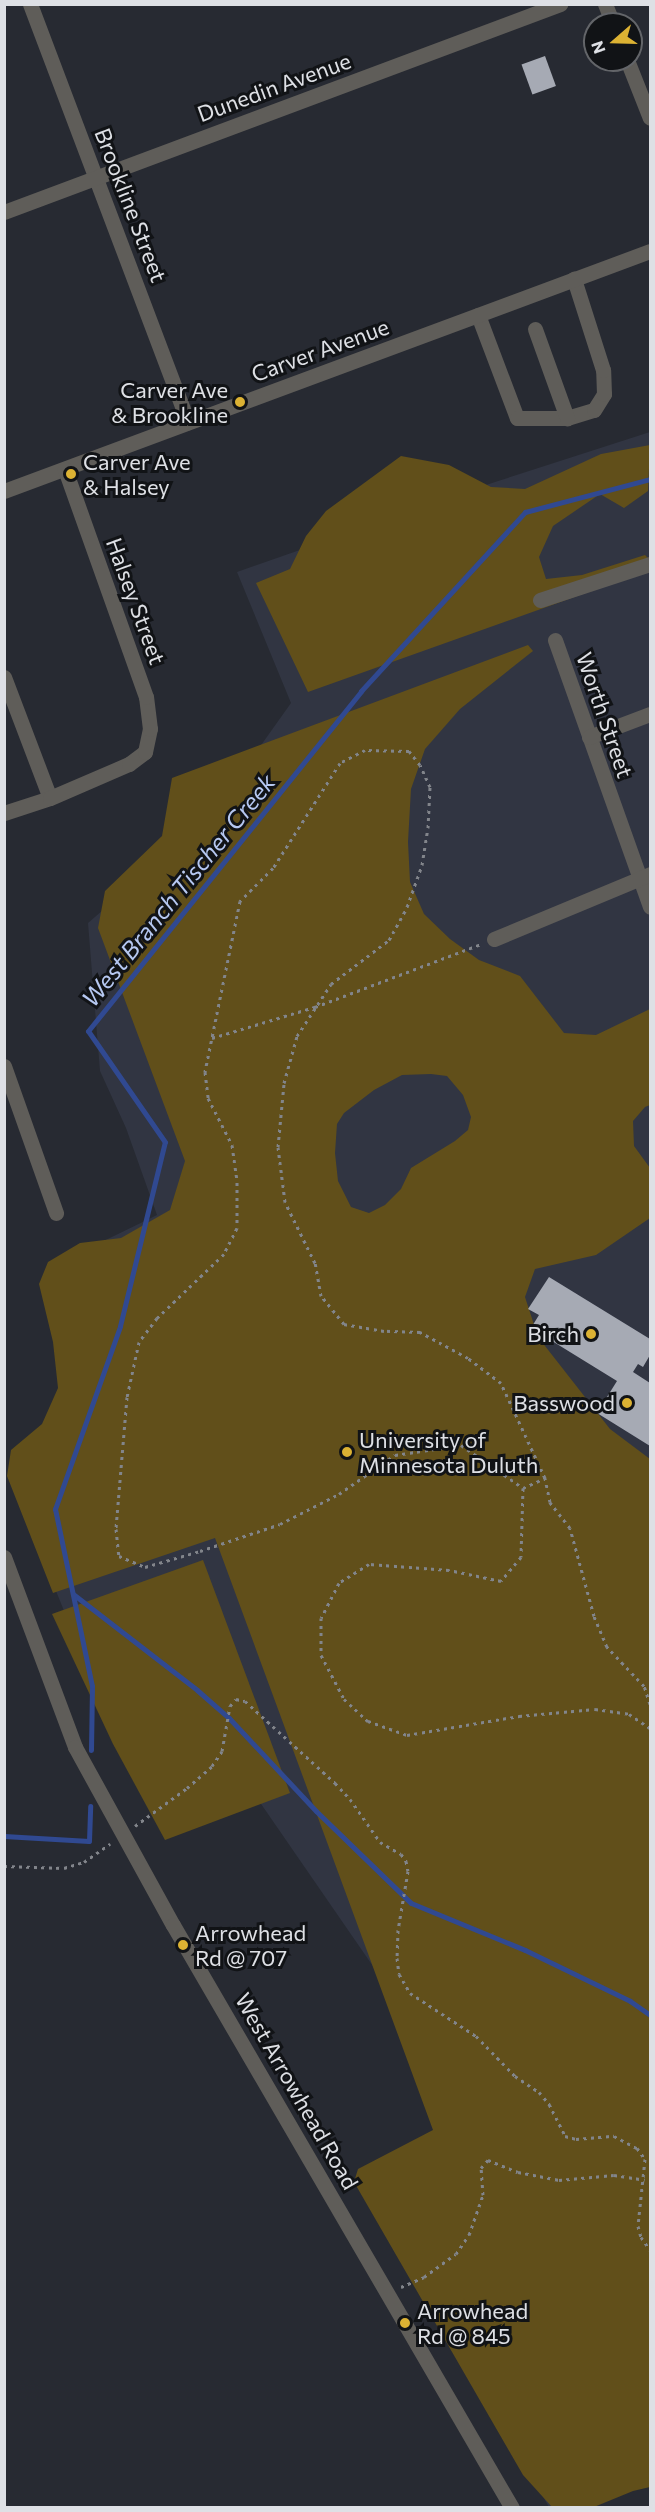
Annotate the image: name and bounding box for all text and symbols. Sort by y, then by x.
north arrow [583,12,643,72]
text: N [587,39,608,57]
street label: Dunedin Avenue [194,47,354,127]
street label: Brookline Street [90,124,172,286]
street label: Carver Avenue [248,313,392,387]
place label: Carver Ave & Brookline [111,376,228,428]
marker: Carver Ave & Brookline [233,395,247,409]
place label: Carver Ave & Halsey [83,448,191,500]
marker: Carver Ave & Halsey [64,467,78,481]
street label: Halsey Street [101,534,171,668]
street label: Worth Street [571,649,639,781]
water label: West Branch Tischer Creek [75,768,281,1012]
place label: Birch [527,1321,579,1347]
marker: Birch [584,1327,598,1341]
place label: Basswood [513,1390,615,1416]
marker: Basswood [620,1396,634,1410]
place label: University of Minnesota Duluth [359,1426,538,1478]
marker: University of Minnesota Duluth [340,1445,354,1459]
place label: Arrowhead Rd @ 707 [195,1919,306,1970]
marker: Arrowhead Rd @ 707 [176,1938,190,1952]
street label: West Arrowhead Road [230,1988,364,2194]
place label: Arrowhead Rd @ 845 [417,2297,528,2348]
marker: Arrowhead Rd @ 845 [398,2316,412,2330]

